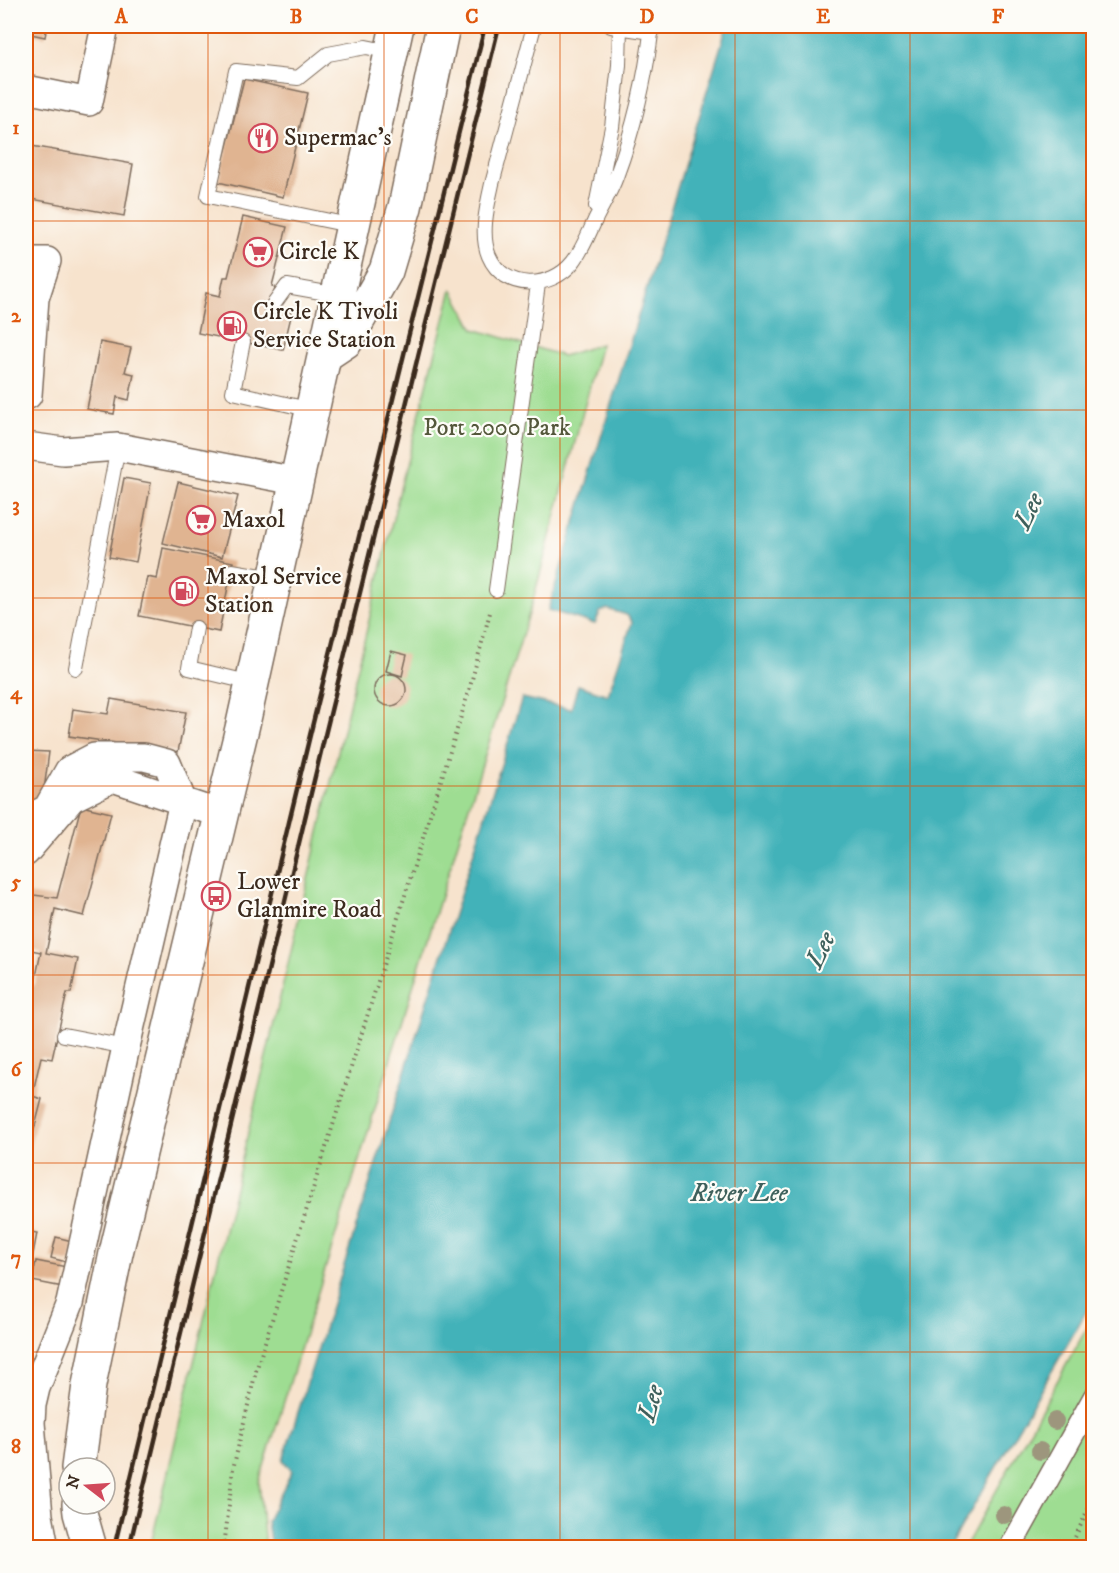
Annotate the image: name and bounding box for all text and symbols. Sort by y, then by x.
text: A [114,5,129,30]
text: B [290,5,302,30]
text: C [465,5,479,30]
text: D [640,5,655,30]
text: E [816,5,830,30]
text: F [992,5,1005,30]
text: 1 [12,116,20,141]
restaurant icon: Supermac's [247,122,279,154]
place label: Supermac's [284,123,391,153]
supermarket icon: Circle K [242,236,274,268]
place label: Circle K [279,237,359,267]
place label: Circle K Tivoli Service Station [253,297,398,355]
text: 2 [11,304,22,329]
fuel station icon: Circle K Tivoli Service Station [216,310,248,342]
park label: Port 2000 Park [423,413,571,443]
water label: Lee [1006,486,1052,536]
text: 3 [12,493,20,518]
supermarket icon: Maxol [185,504,217,536]
place label: Maxol [222,505,285,535]
place label: Maxol Service Station [205,562,342,620]
fuel station icon: Maxol Service Station [168,575,200,607]
text: 4 [10,681,23,706]
place label: Lower Glanmire Road [237,867,382,925]
text: 5 [10,870,21,895]
bus stop icon: Lower Glanmire Road [200,880,232,912]
water label: Lee [798,925,844,975]
text: 6 [11,1058,23,1083]
water label: River Lee [689,1177,789,1210]
text: 7 [11,1246,21,1271]
water label: Lee [630,1380,672,1427]
text: 8 [11,1435,21,1460]
north arrow [57,1456,117,1516]
text: N [62,1473,85,1491]

